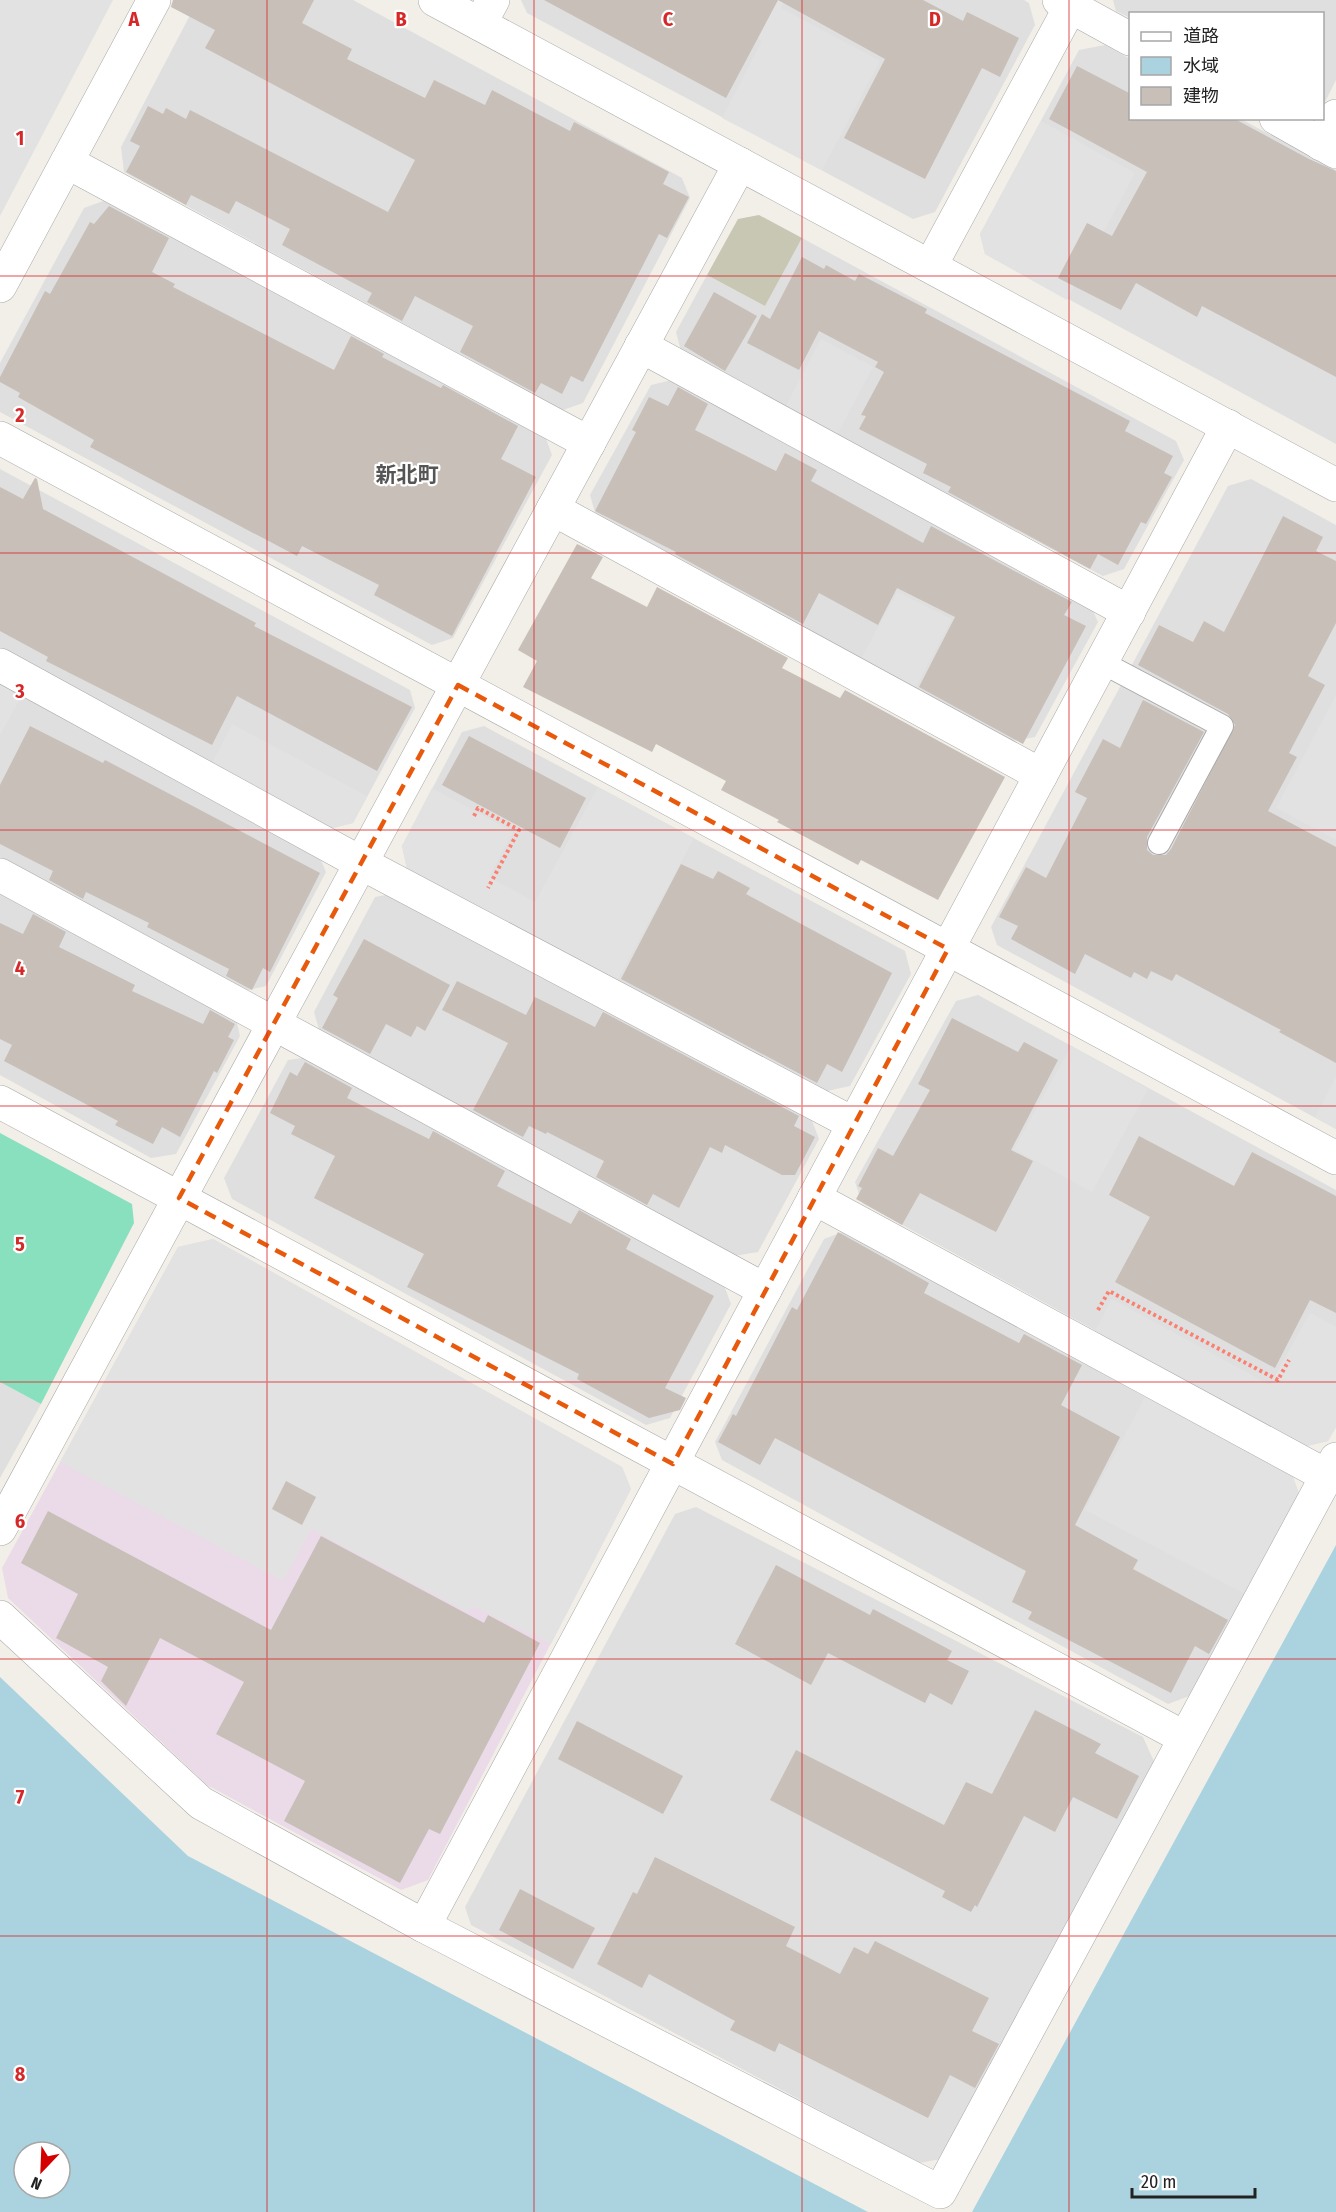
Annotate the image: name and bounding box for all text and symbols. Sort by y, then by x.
text: A [128,7,141,31]
text: B [395,7,407,31]
text: C [663,7,674,31]
text: D [929,7,941,31]
legend [1129,12,1324,120]
text: 道路 [1183,25,1219,47]
text: 水域 [1183,55,1219,77]
text: 建物 [1183,85,1219,107]
text: 1 [16,126,24,150]
text: 2 [14,403,25,427]
district label: 新北町 [376,462,439,488]
text: 3 [14,679,25,703]
text: 4 [15,956,25,980]
text: 5 [15,1232,25,1256]
text: 6 [15,1509,25,1533]
text: 7 [16,1785,25,1809]
text: 8 [15,2062,26,2086]
north arrow [12,2140,72,2200]
scale bar [1132,2161,1255,2199]
text: 20 m [1141,2171,1176,2193]
text: N [28,2173,44,2194]

